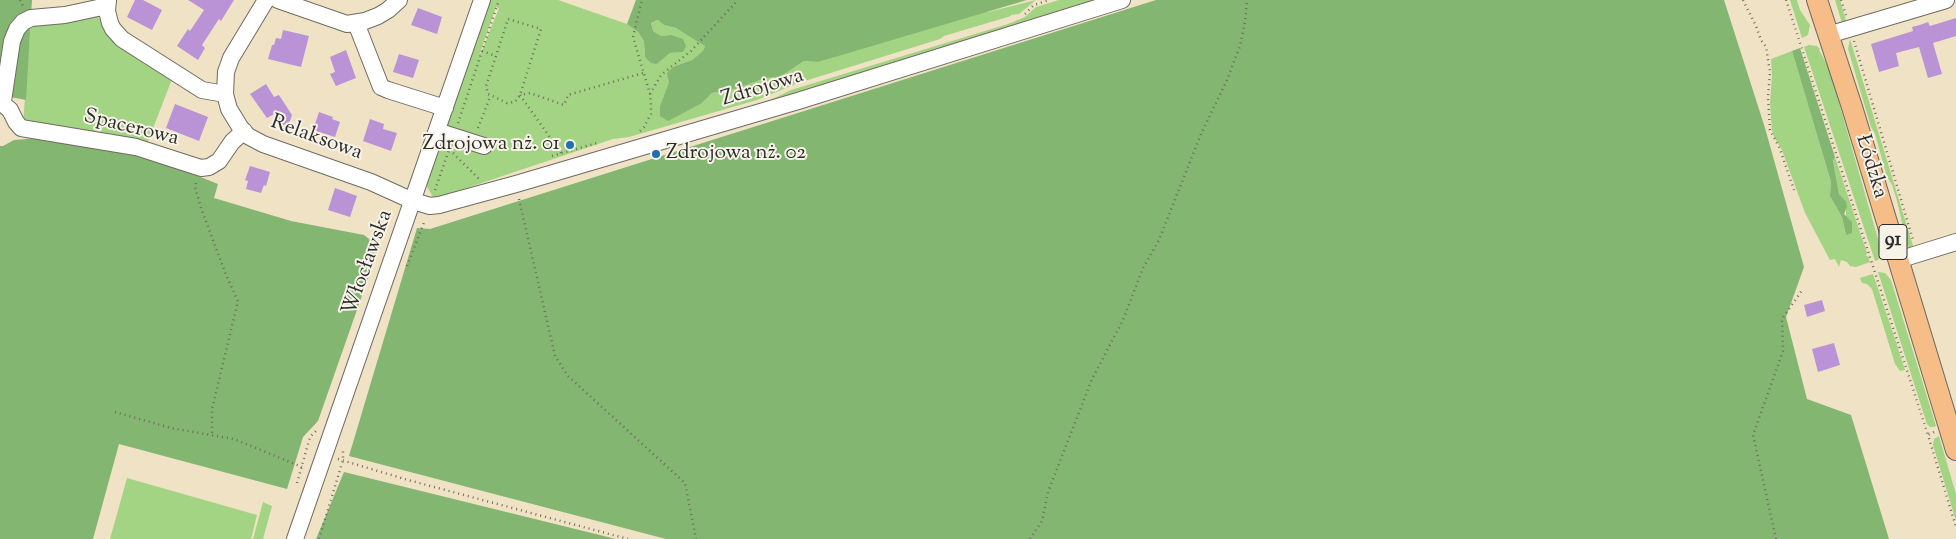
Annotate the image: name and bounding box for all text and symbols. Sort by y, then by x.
street label: Zdrojowa [719,65,807,113]
street label: Spacerowa [81,105,181,153]
street label: Relaksowa [267,111,365,167]
place label: Zdrojowa nż. 01 [423,132,560,158]
street label: Łódzka [1848,132,1892,202]
marker: Zdrojowa nż. 01 [564,139,576,151]
place label: Zdrojowa nż. 02 [666,141,806,167]
marker: Zdrojowa nż. 02 [650,148,662,160]
street label: Włocławska [338,207,400,319]
road number: 91 [1879,224,1907,260]

